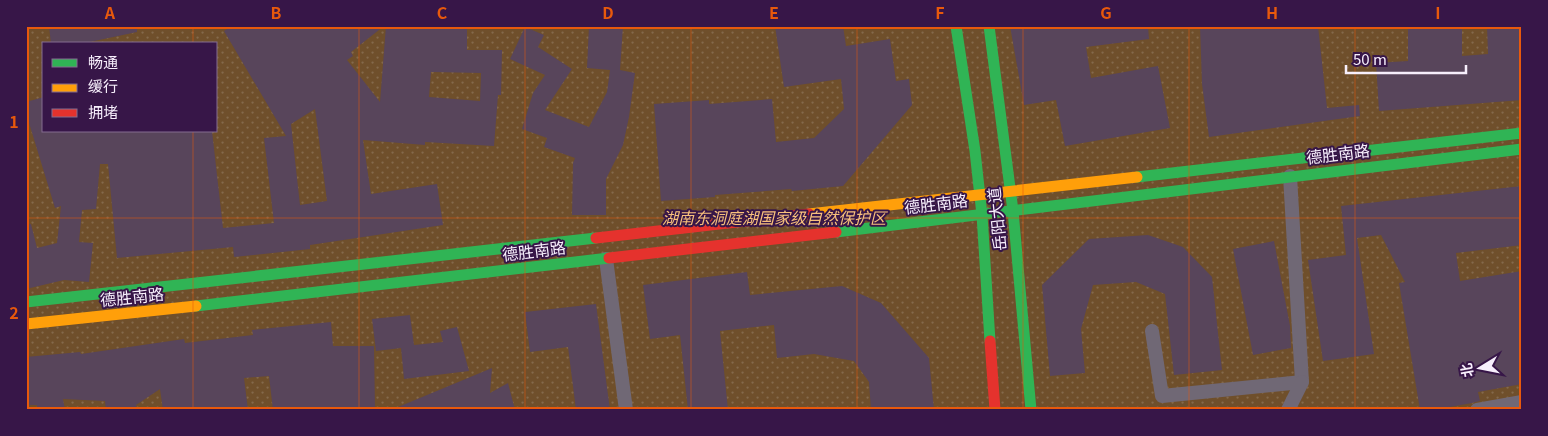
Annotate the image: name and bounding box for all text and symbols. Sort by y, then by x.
text: A [104,0,116,24]
text: B [271,0,282,24]
text: C [437,0,448,24]
text: D [602,0,614,24]
text: E [769,0,779,24]
text: F [935,0,945,24]
text: G [1100,0,1112,24]
text: H [1266,0,1278,24]
text: I [1435,0,1441,24]
legend [42,42,218,132]
scale bar [1346,42,1466,74]
text: 50 m [1353,48,1387,69]
text: 畅通 [88,51,118,72]
text: 缓行 [88,75,118,96]
text: 拥堵 [88,101,118,122]
text: 1 [9,109,19,133]
street label: 德胜南路 [1305,137,1371,169]
street label: 岳阳大道 [981,186,1011,252]
street label: 德胜南路 [903,187,969,219]
park label: 湖南东洞庭湖国家级自然保护区 [662,205,888,229]
street label: 德胜南路 [501,234,567,266]
street label: 德胜南路 [99,281,165,311]
text: 2 [9,300,19,324]
north arrow [1456,344,1506,394]
text: 北 [1455,362,1477,379]

